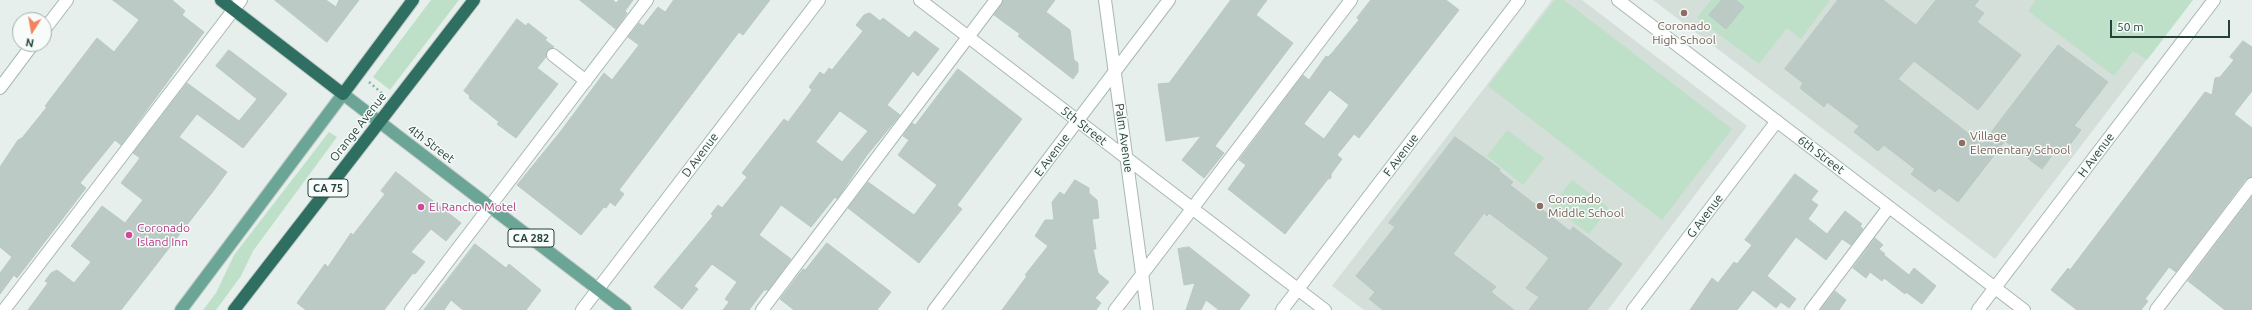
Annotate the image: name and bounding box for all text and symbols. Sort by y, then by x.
marker: Coronado High School [1679,8,1689,18]
north arrow [12,12,52,52]
scale bar [2112,12,2232,38]
place label: Coronado High School [1652,19,1716,47]
text: 50 m [2117,20,2144,33]
text: N [25,36,35,49]
street label: Orange Avenue [327,90,389,164]
street label: Palm Avenue [1112,102,1136,174]
street label: 5th Street [1058,104,1110,148]
street label: 4th Street [405,122,457,166]
place label: Village Elementary School [1970,129,2070,157]
street label: D Avenue [679,130,721,180]
street label: H Avenue [2075,130,2117,180]
street label: E Avenue [1031,131,1073,179]
street label: F Avenue [1380,131,1422,179]
street label: 6th Street [1795,133,1847,177]
marker: Village Elementary School [1957,138,1967,148]
road number: CA 75 [308,179,348,197]
street label: G Avenue [1684,191,1726,241]
place label: Coronado Middle School [1548,192,1624,220]
place label: El Rancho Motel [429,200,516,214]
marker: Coronado Middle School [1535,201,1545,211]
marker: El Rancho Motel [416,202,426,212]
place label: Coronado Island Inn [137,221,190,249]
road number: CA 282 [508,229,554,247]
marker: Coronado Island Inn [124,230,134,240]

